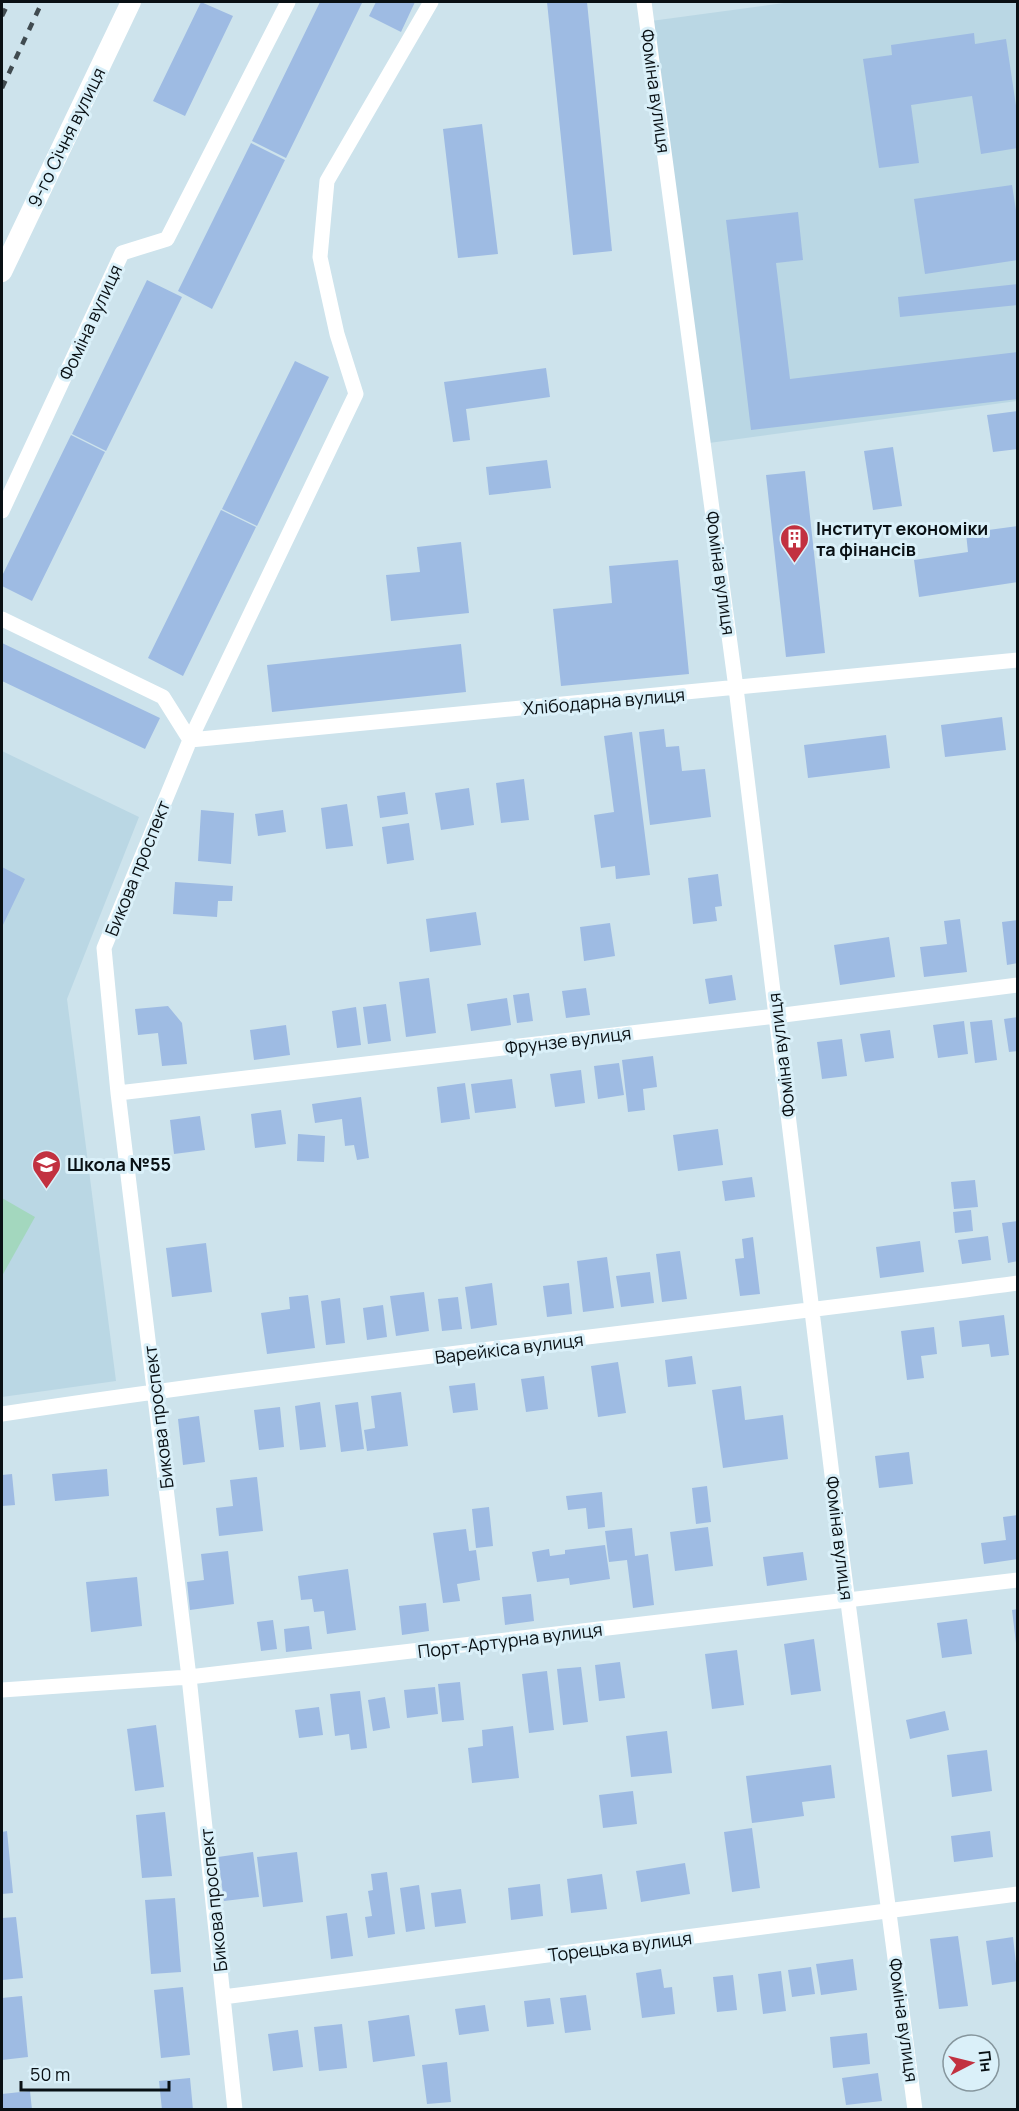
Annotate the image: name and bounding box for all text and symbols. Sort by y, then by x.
street label: Фоміна вулиця [635,28,677,154]
street label: 9-го Січня вулиця [22,63,110,211]
street label: Фоміна вулиця [53,260,127,384]
street label: Фоміна вулиця [700,510,742,636]
place label: Інститут економіки та фінансів [816,516,988,561]
building icon: Інститут економіки та фінансів [779,522,811,564]
street label: Хлібодарна вулиця [522,682,686,720]
street label: Бикова проспект [99,797,175,939]
street label: Фоміна вулиця [761,992,801,1118]
street label: Фрунзе вулиця [504,1020,632,1060]
school or university icon: Школа №55 [30,1148,62,1190]
place label: Школа №55 [67,1152,171,1176]
street label: Варейкіса вулиця [433,1327,585,1369]
street label: Бикова проспект [137,1344,179,1490]
street label: Фоміна вулиця [820,1475,860,1601]
street label: Порт-Артурна вулиця [416,1617,604,1663]
street label: Бикова проспект [194,1827,232,1973]
street label: Торецька вулиця [547,1925,693,1967]
street label: Фоміна вулиця [883,1957,925,2083]
north arrow [941,2033,1001,2093]
text: Пн [974,2049,998,2073]
scale bar [21,2054,170,2092]
text: 50 m [30,2062,70,2086]

